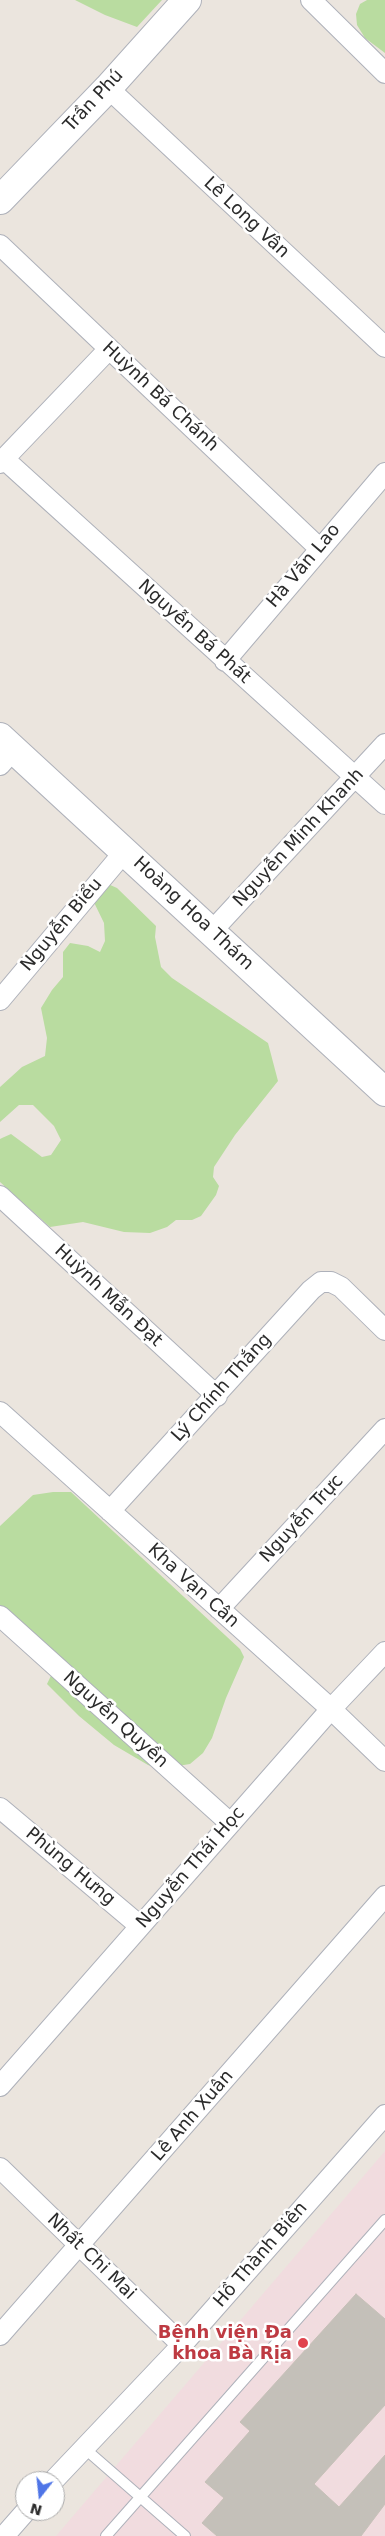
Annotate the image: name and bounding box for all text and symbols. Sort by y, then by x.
street label: Trần Phú [60,65,128,137]
street label: Lê Long Vân [199,173,293,263]
street label: Huỳnh Bá Chánh [97,338,223,456]
street label: Hà Văn Lao [263,520,345,612]
street label: Nguyễn Bá Phát [133,576,255,688]
street label: Nguyễn Minh Khanh [229,764,369,912]
street label: Hoàng Hoa Thám [128,853,258,975]
street label: Nguyễn Biểu [17,874,107,976]
street label: Huỳnh Mẫn Đạt [49,1240,167,1352]
street label: Lý Chính Thắng [168,1329,276,1447]
street label: Nguyễn Trực [256,1471,348,1567]
street label: Kha Vạn Cân [143,1539,243,1633]
street label: Nguyễn Quyền [58,1667,172,1773]
street label: Nguyễn Thái Học [132,1803,250,1933]
street label: Phùng Hưng [21,1823,119,1911]
street label: Lê Anh Xuân [148,2066,238,2166]
street label: Hồ Thành Biên [210,2198,312,2312]
street label: Nhất Chi Mai [42,2209,140,2305]
place label: Bệnh viện Đa khoa Bà Rịa [158,2322,292,2364]
marker: Bệnh viện Đa khoa Bà Rịa [296,2336,310,2350]
north arrow [15,2471,65,2521]
text: N [28,2500,44,2519]

